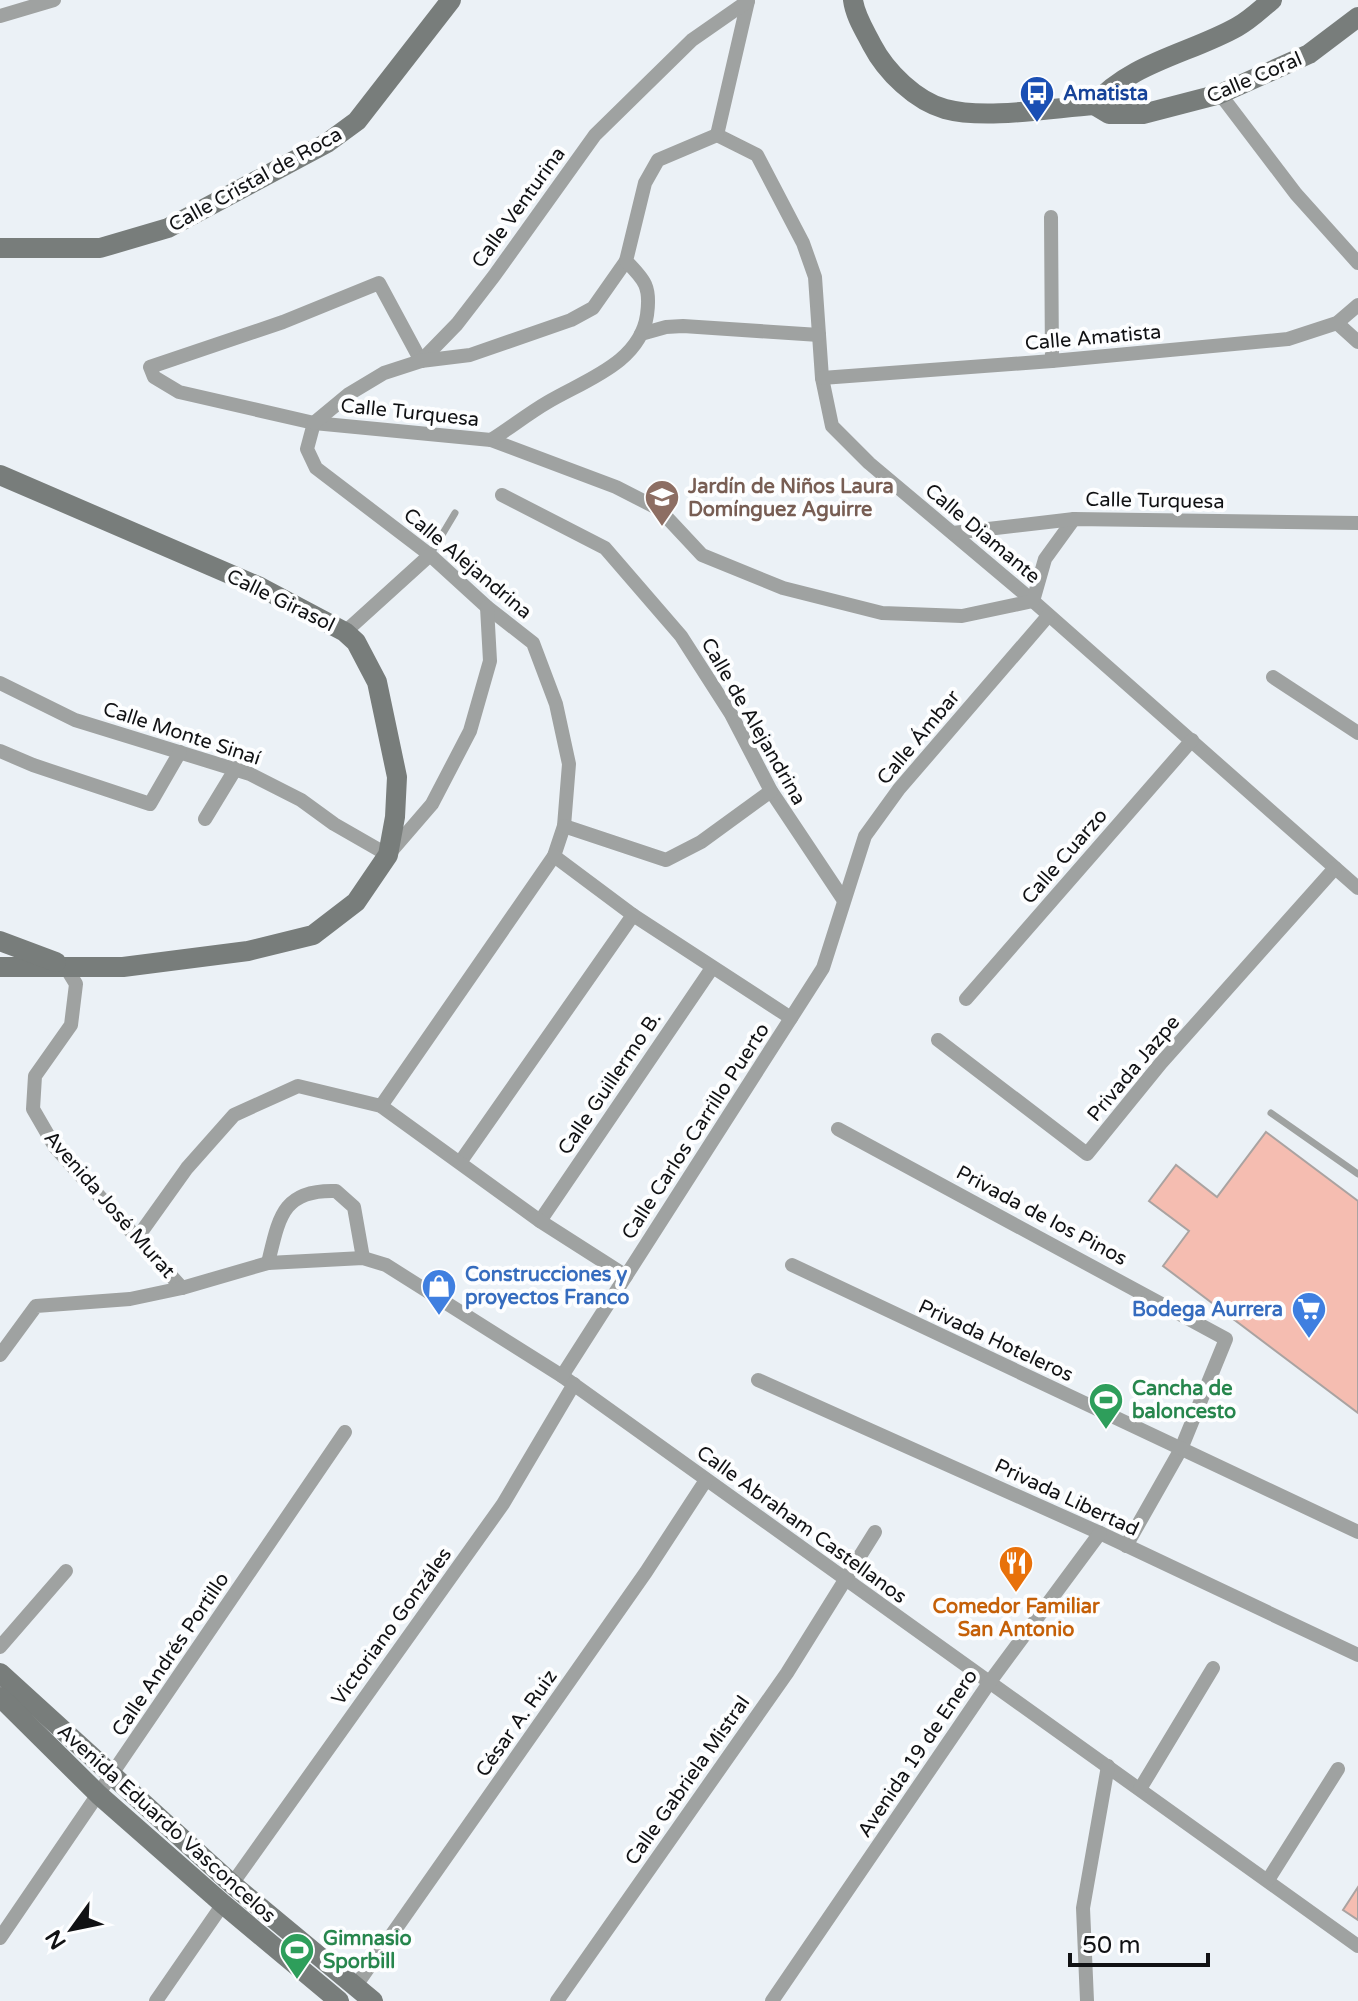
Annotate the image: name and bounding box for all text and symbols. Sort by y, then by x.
street label: Calle Coral [1203,47,1306,109]
bus stop icon: Amatista [1018,74,1056,124]
place label: Amatista [1063,82,1148,106]
street label: Calle Cristal de Roca [165,122,346,237]
street label: Calle Venturina [467,142,571,273]
street label: Calle Amatista [1024,320,1162,356]
street label: Calle Turquesa [339,394,480,432]
place label: Jardín de Niños Laura Domínguez Aguirre [687,475,894,522]
school or university icon: Jardín de Niños Laura Domínguez Aguirre [643,478,681,528]
street label: Calle Diamante [920,479,1045,589]
street label: Calle Turquesa [1085,488,1225,514]
street label: Calle Alejandrina [398,503,536,624]
street label: Calle Girasol [223,564,339,637]
street label: Calle de Alejandrina [695,634,811,809]
street label: Calle Ámbar [871,684,966,790]
street label: Calle Monte Sinaí [100,697,264,771]
street label: Calle Cuarzo [1017,804,1113,909]
street label: Calle Guillermo B. [553,1007,667,1160]
street label: Privada Jazpe [1082,1011,1185,1127]
street label: Calle Carlos Carrillo Puerto [617,1019,775,1244]
street label: Avenida José Murat [39,1126,180,1283]
street label: Privada de los Pinos [952,1161,1131,1271]
place label: Construcciones y proyectos Franco [465,1263,629,1310]
shop icon: Construcciones y proyectos Franco [420,1267,458,1317]
supermarket icon: Bodega Aurrera [1290,1290,1328,1340]
street label: Privada Hoteleros [914,1295,1077,1387]
place label: Bodega Aurrera [1132,1298,1283,1322]
place label: Cancha de baloncesto [1132,1377,1236,1424]
sports icon: Cancha de baloncesto [1087,1381,1125,1431]
street label: Calle Abraham Castellanos [692,1441,911,1609]
street label: Privada Libertad [991,1454,1142,1542]
street label: Victoriano Gonzáles [327,1543,457,1710]
restaurant icon: Comedor Familiar San Antonio [997,1544,1035,1594]
street label: Calle Andrés Portillo [107,1568,235,1741]
place label: Comedor Familiar San Antonio [932,1595,1100,1642]
street label: César A. Ruiz [471,1665,563,1782]
street label: Avenida 19 de Enero [853,1665,983,1842]
street label: Calle Gabriela Mistral [620,1691,755,1870]
street label: Avenida Eduardo Vasconcelos [52,1719,280,1928]
north arrow [32,1889,112,1969]
scale bar [1070,1917,1208,1967]
text: N [40,1925,72,1954]
place label: Gimnasio Sporbill [323,1927,412,1974]
sports icon: Gimnasio Sporbill [278,1931,316,1981]
text: 50 m [1082,1931,1140,1960]

